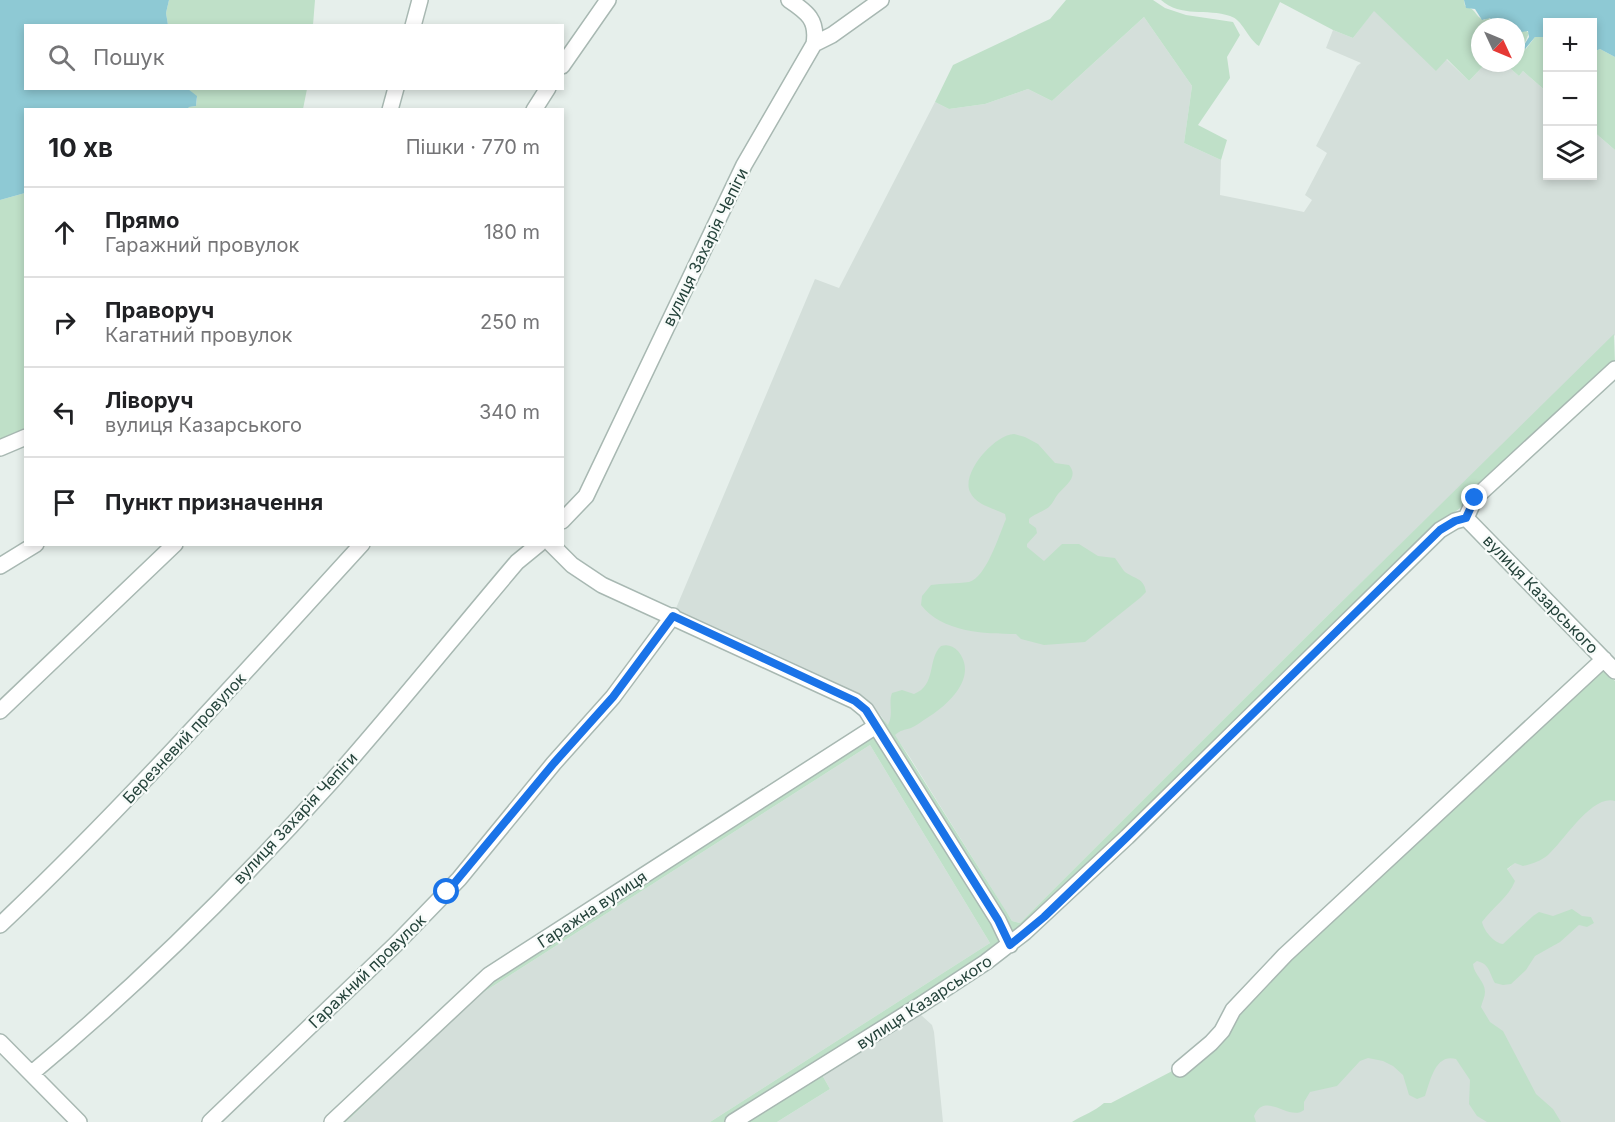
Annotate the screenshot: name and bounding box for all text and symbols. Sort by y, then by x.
north arrow [1471,18,1525,72]
map controls [1543,18,1597,180]
button: + [1543,18,1597,72]
search box [24,24,564,90]
icon: search [45,41,78,74]
text: Пошук [93,44,165,70]
button: − [1543,72,1597,126]
button: layers [1543,126,1597,180]
text: 10 хв [48,132,113,163]
text: Пішки · 770 m [406,135,540,159]
street label: вулиця Захарія Чепіги [658,165,752,329]
text: Прямо [105,207,179,233]
icon: ahead [48,216,81,249]
text: 180 m [484,220,540,244]
text: Гаражний провулок [105,233,299,257]
text: Праворуч [105,297,214,323]
icon: right [48,306,81,339]
text: 250 m [480,310,540,334]
text: Кагатний провулок [105,323,292,347]
text: Ліворуч [105,387,193,413]
icon: left [48,396,81,429]
text: 340 m [479,400,540,424]
text: вулиця Казарського [105,413,302,437]
route end [1461,484,1487,510]
icon: arrive [48,486,81,519]
text: Пункт призначення [105,489,323,515]
street label: вулиця Казарського [1479,530,1603,658]
street label: Березневий провулок [118,668,250,808]
street label: вулиця Захарія Чепіги [229,748,361,888]
street label: Гаражна вулиця [534,866,650,952]
route start [433,878,459,904]
street label: Гаражний провулок [304,910,430,1032]
street label: вулиця Казарського [852,951,996,1053]

